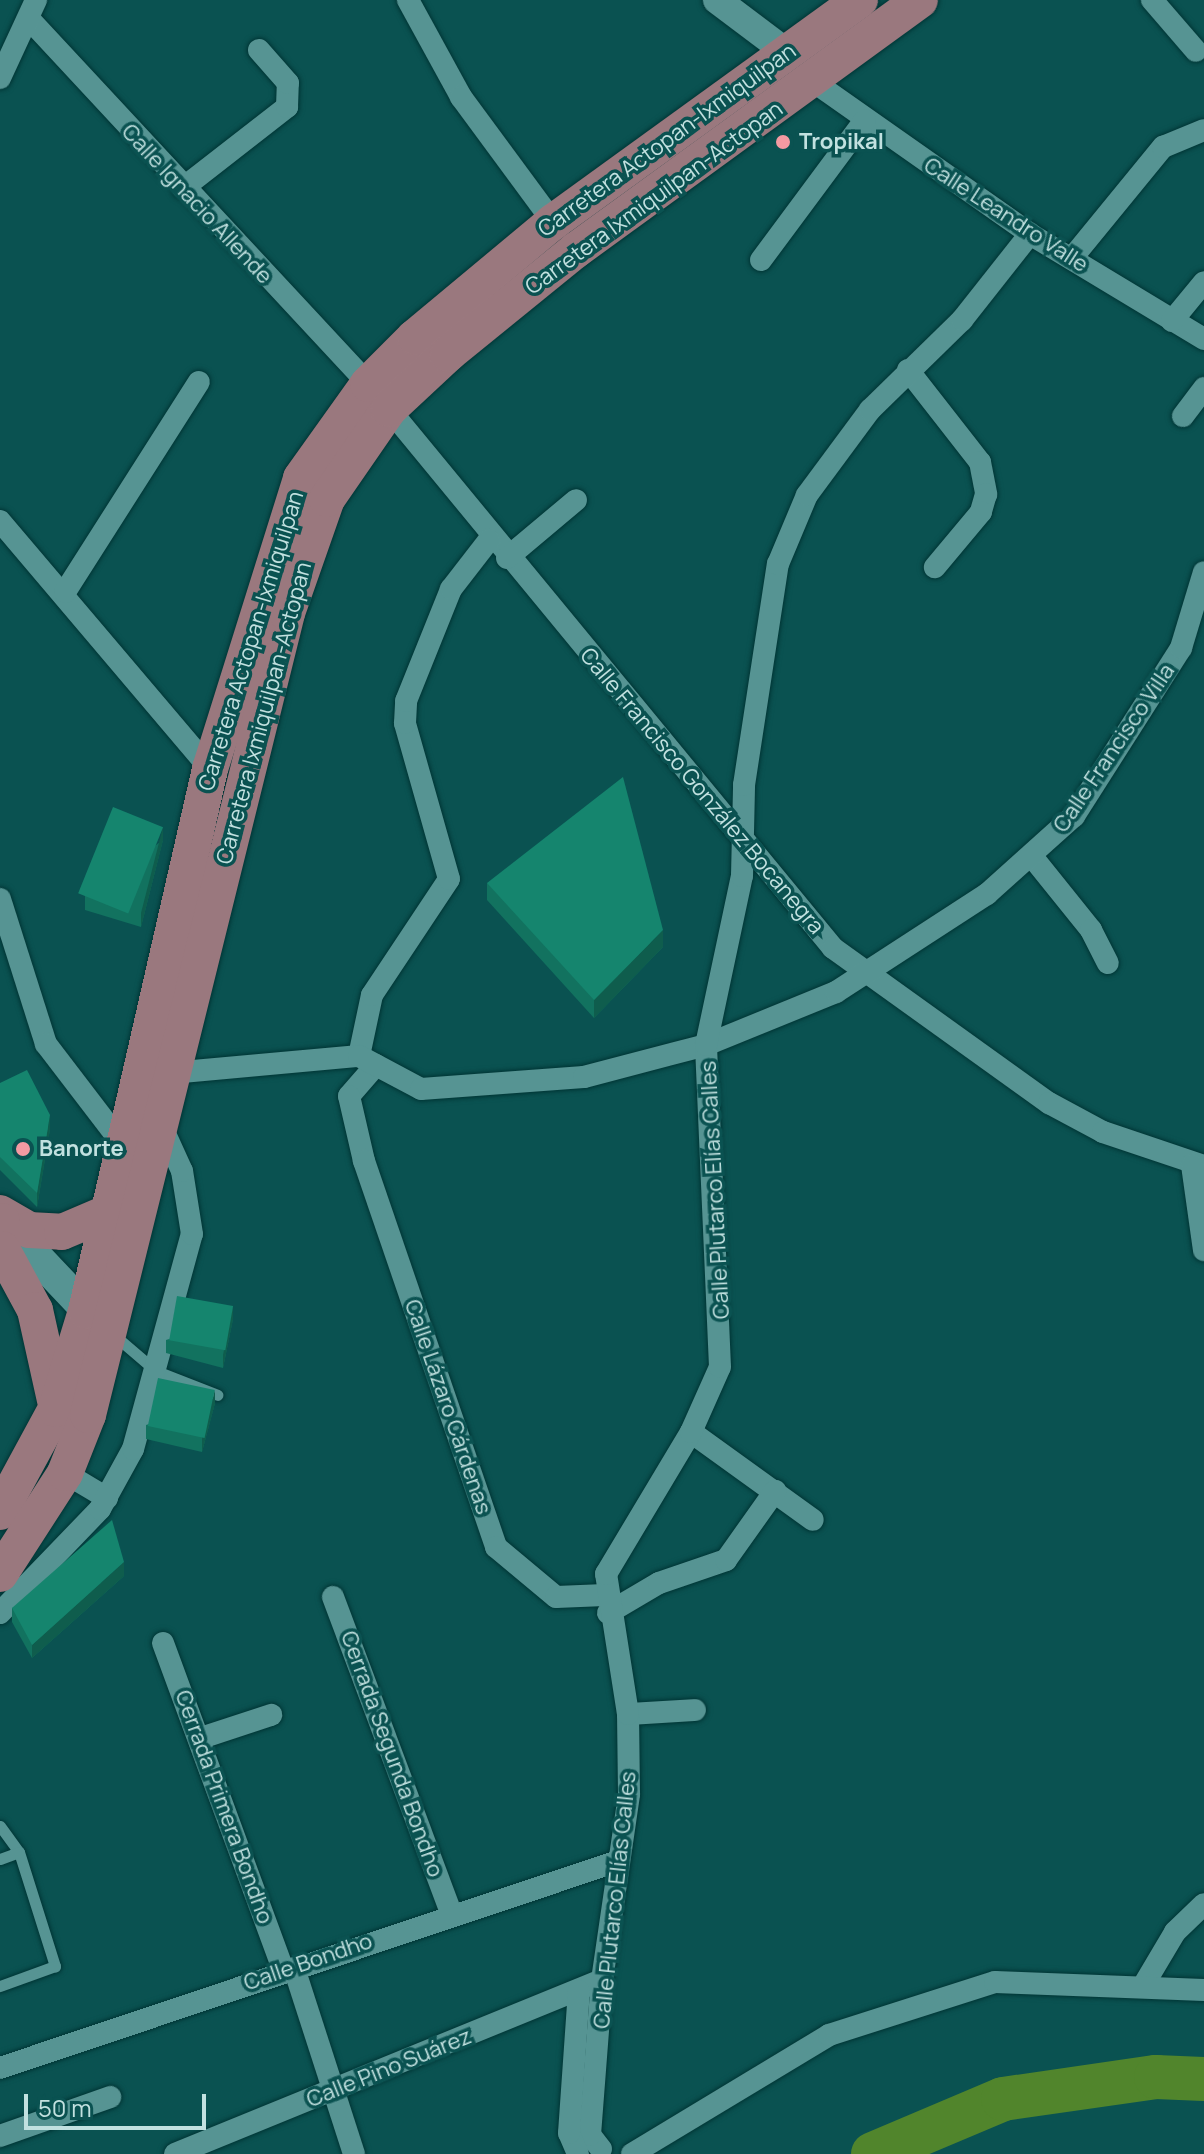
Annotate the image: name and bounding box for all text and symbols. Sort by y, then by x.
street label: Carretera Actopan-Ixmiquilpan [533,38,801,242]
street label: Carretera Ixmiquilpan-Actopan [520,96,788,300]
street label: Calle Ignacio Allende [116,119,278,289]
place label: Tropikal [799,129,884,155]
marker: Tropikal [774,133,792,151]
street label: Calle Leandro Valle [919,152,1093,278]
street label: Carretera Actopan-Ixmiquilpan [193,488,309,794]
street label: Carretera Ixmiquilpan-Actopan [211,559,317,867]
street label: Calle Francisco González Bocanegra [574,643,830,939]
street label: Calle Francisco Villa [1048,659,1180,837]
street label: Calle Plutarco Elías Calles [695,1060,735,1320]
place label: Banorte [39,1136,124,1162]
marker: Banorte [14,1140,32,1158]
street label: Calle Lázaro Cárdenas [399,1296,497,1518]
street label: Cerrada Segunda Bondho [335,1627,449,1881]
street label: Cerrada Primera Bondho [169,1687,279,1927]
street label: Calle Plutarco Elías Calles [588,1770,642,2030]
street label: Calle Bondho [240,1928,376,1996]
street label: Calle Pino Suárez [303,2023,475,2113]
scale bar [28,2078,210,2128]
text: 50 m [38,2091,92,2124]

